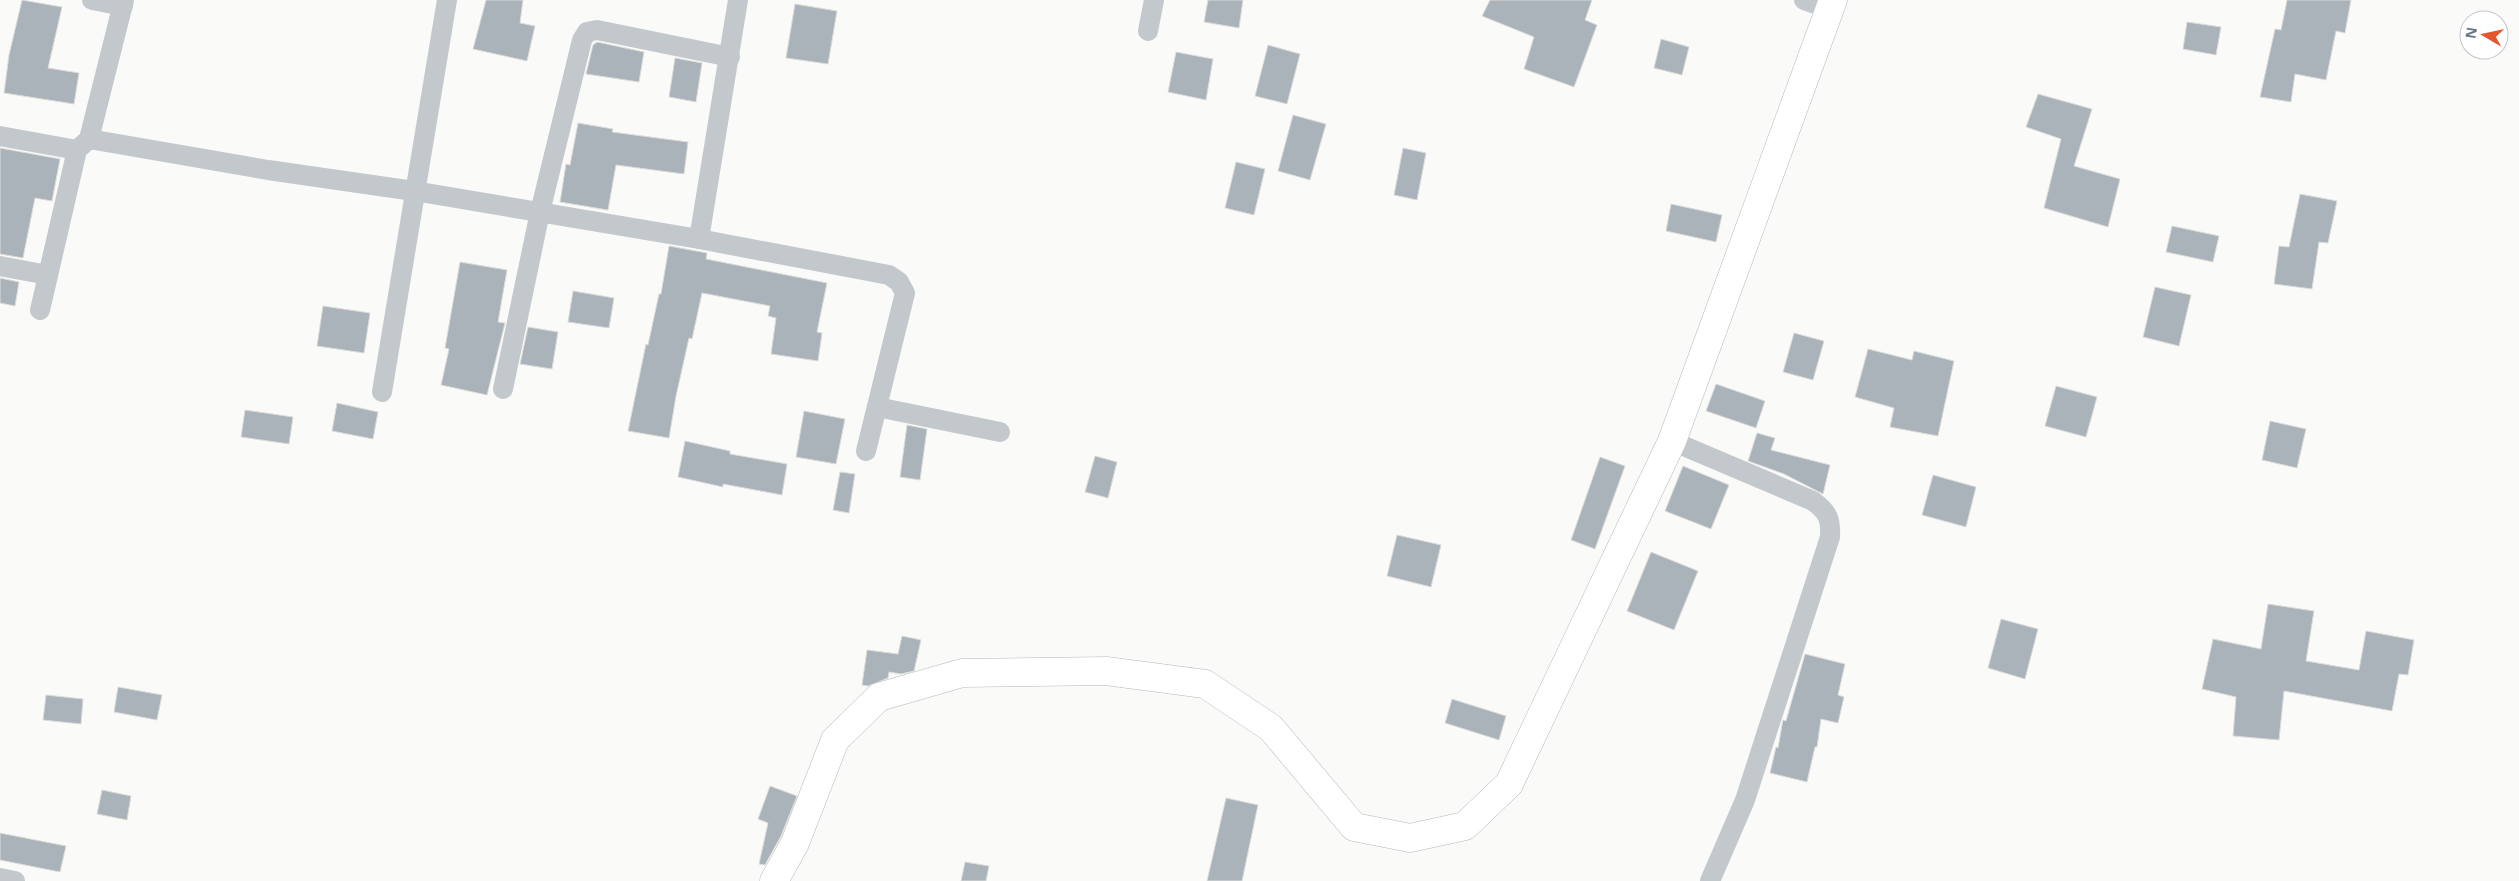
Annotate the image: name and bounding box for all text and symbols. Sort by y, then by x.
north arrow [2459,10,2509,60]
text: N [2460,26,2481,40]

